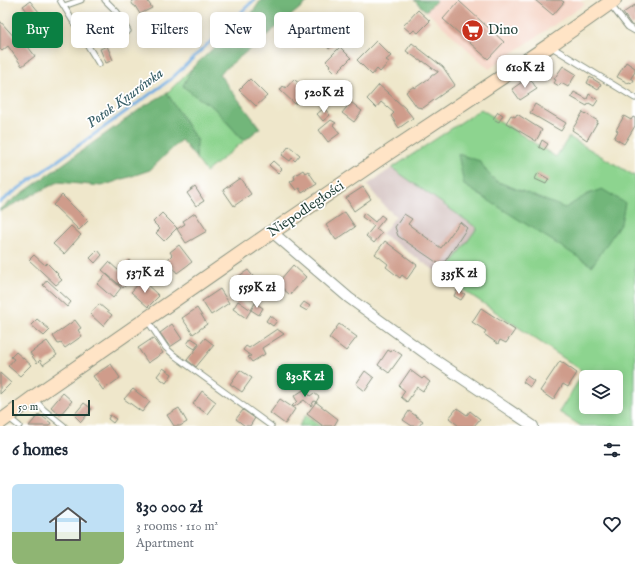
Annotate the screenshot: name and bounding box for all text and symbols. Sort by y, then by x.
chip: Buy [12,12,63,48]
chip: Rent [71,12,129,48]
chip: Filters [137,12,202,48]
chip: New [210,12,266,48]
chip: Apartment [274,12,364,48]
supermarket icon: Dino [460,17,486,43]
place label: Dino [488,21,518,39]
pin: 610K zł [488,55,562,89]
text: 610K zł [506,59,544,76]
water label: Potok Knurówka [83,64,167,132]
pin: 520K zł [287,80,361,114]
text: 520K zł [305,84,343,101]
street label: Niepodległości [264,177,348,241]
pin: 537K zł [108,260,182,294]
pin: 335K zł [422,261,496,295]
text: 537K zł [126,264,164,281]
text: 335K zł [441,265,477,282]
pin: 559K zł [220,275,294,309]
text: 559K zł [239,279,275,296]
pin: 830K zł [268,364,342,398]
text: 830K zł [286,368,324,385]
map controls [579,370,623,414]
button: layers [579,370,623,414]
scale bar [12,398,90,417]
text: 50 m [18,400,38,414]
icon: filters [601,439,623,461]
text: 6 homes [12,440,68,461]
text: 830 000 zł [136,497,202,518]
icon: home [44,500,92,548]
icon: heart [601,513,623,535]
text: 3 rooms · 110 m² [136,518,218,535]
text: Apartment [136,535,194,552]

